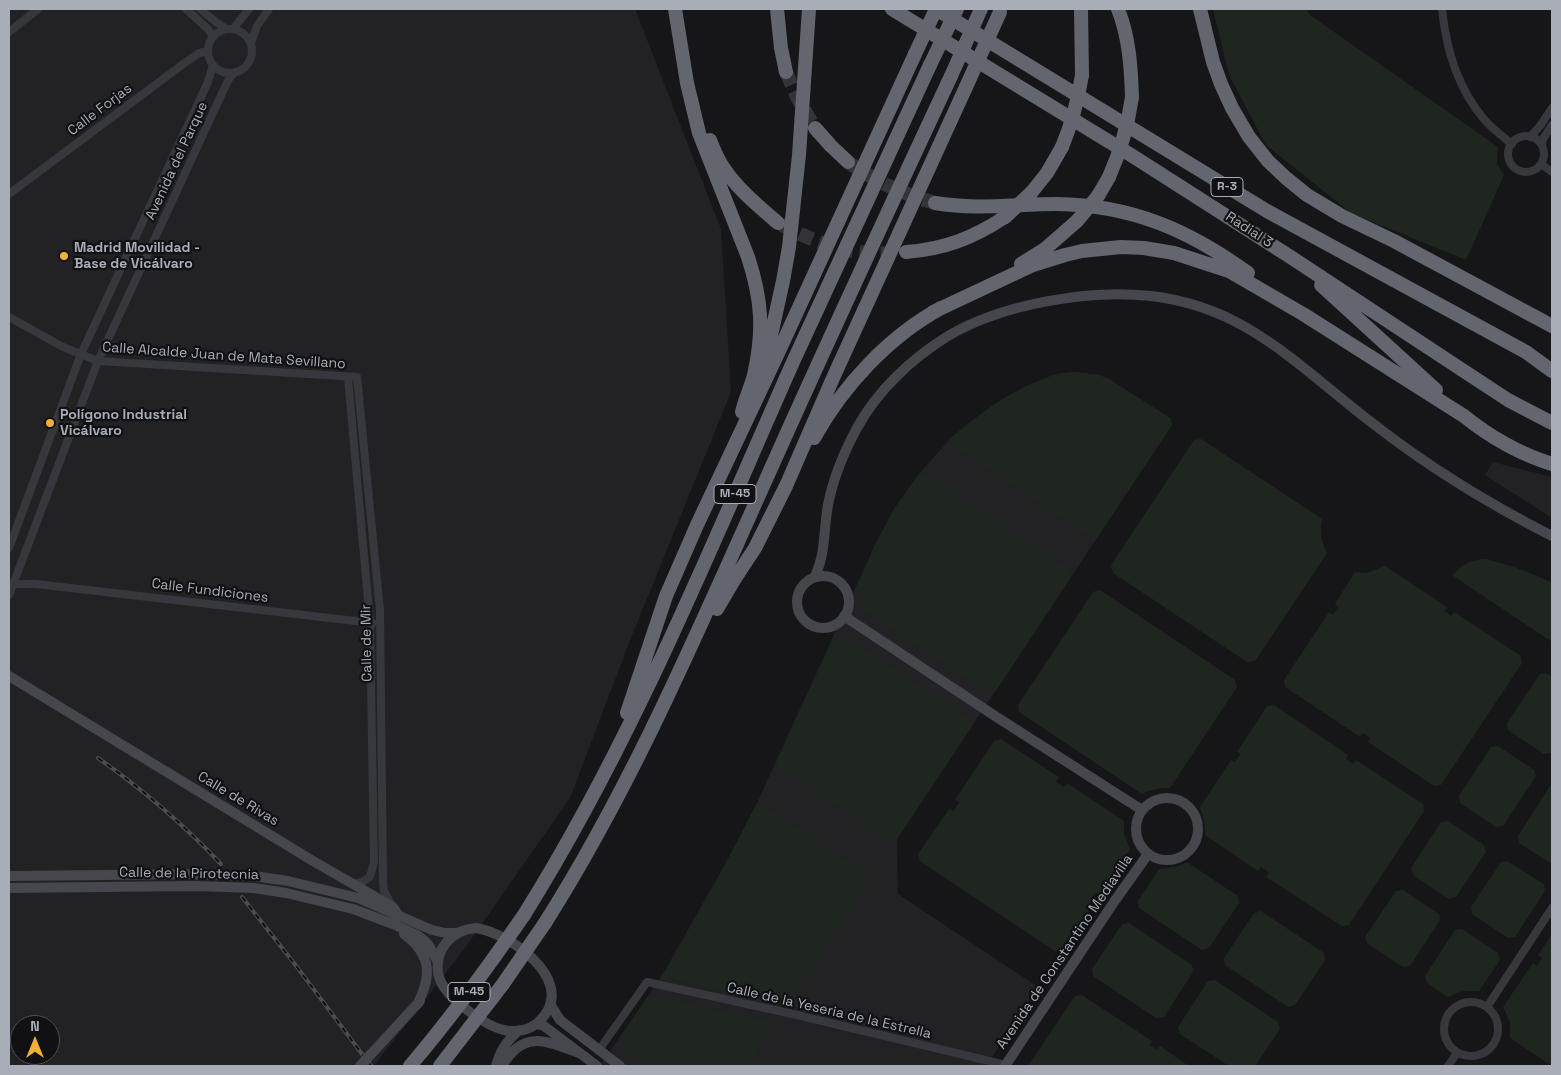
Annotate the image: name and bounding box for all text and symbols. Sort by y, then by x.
street label: Calle Forjas [65,80,135,140]
street label: Avenida del Parque [142,99,212,223]
road number: R-3 [1211,178,1243,196]
street label: Radial 3 [1222,209,1276,251]
place label: Madrid Movilidad - Base de Vicálvaro [74,240,200,272]
marker: Madrid Movilidad - Base de Vicálvaro [58,250,70,262]
street label: Calle Alcalde Juan de Mata Sevillano [102,339,346,373]
place label: Polígono Industrial Vicálvaro [60,407,187,440]
marker: Polígono Industrial Vicálvaro [44,417,56,429]
road number: M-45 [714,484,756,504]
street label: Calle Fundiciones [151,575,269,607]
street label: Calle de Mir [358,604,376,682]
street label: Calle de Rivas [194,768,282,830]
street label: Avenida de Constantino Mediavilla [993,852,1137,1052]
street label: Calle de la Pirotecnia [119,864,259,884]
street label: Calle de la Yeseria de la Estrella [725,979,933,1043]
road number: M-45 [448,982,490,1002]
north arrow [10,1015,60,1065]
text: N [30,1017,40,1035]

